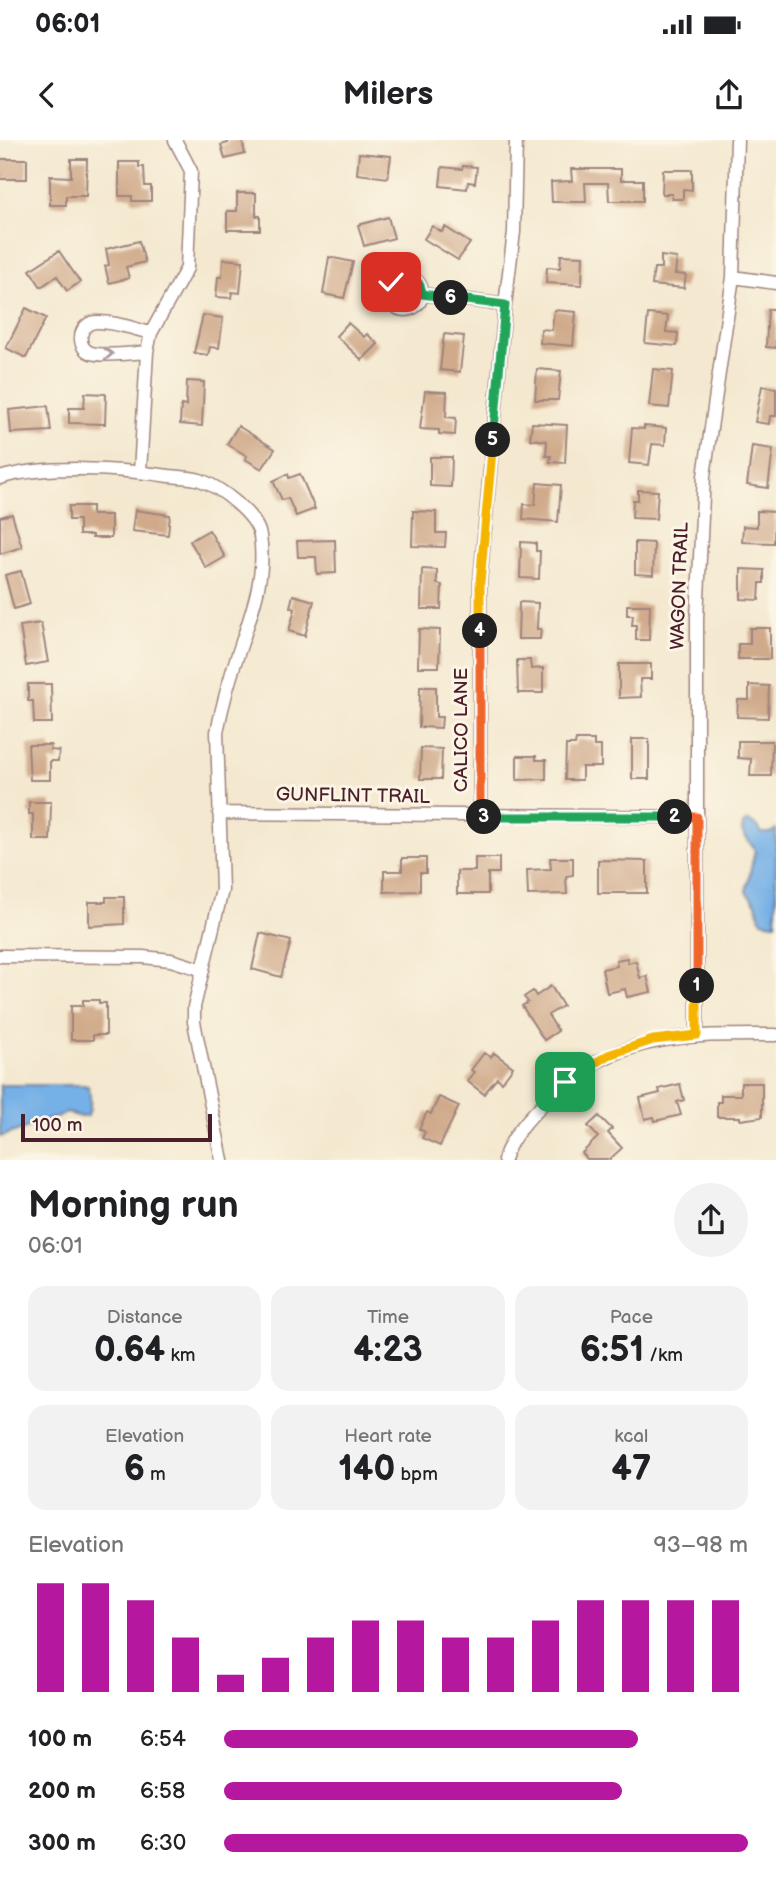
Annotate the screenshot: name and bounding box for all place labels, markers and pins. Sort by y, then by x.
pin [361,252,421,312]
pin: 6 [434,280,468,316]
pin: 5 [476,422,510,458]
pin: 4 [462,614,498,648]
pin: 3 [466,800,502,834]
pin: 2 [658,800,692,834]
pin: 1 [680,968,714,1004]
pin [535,1052,595,1112]

